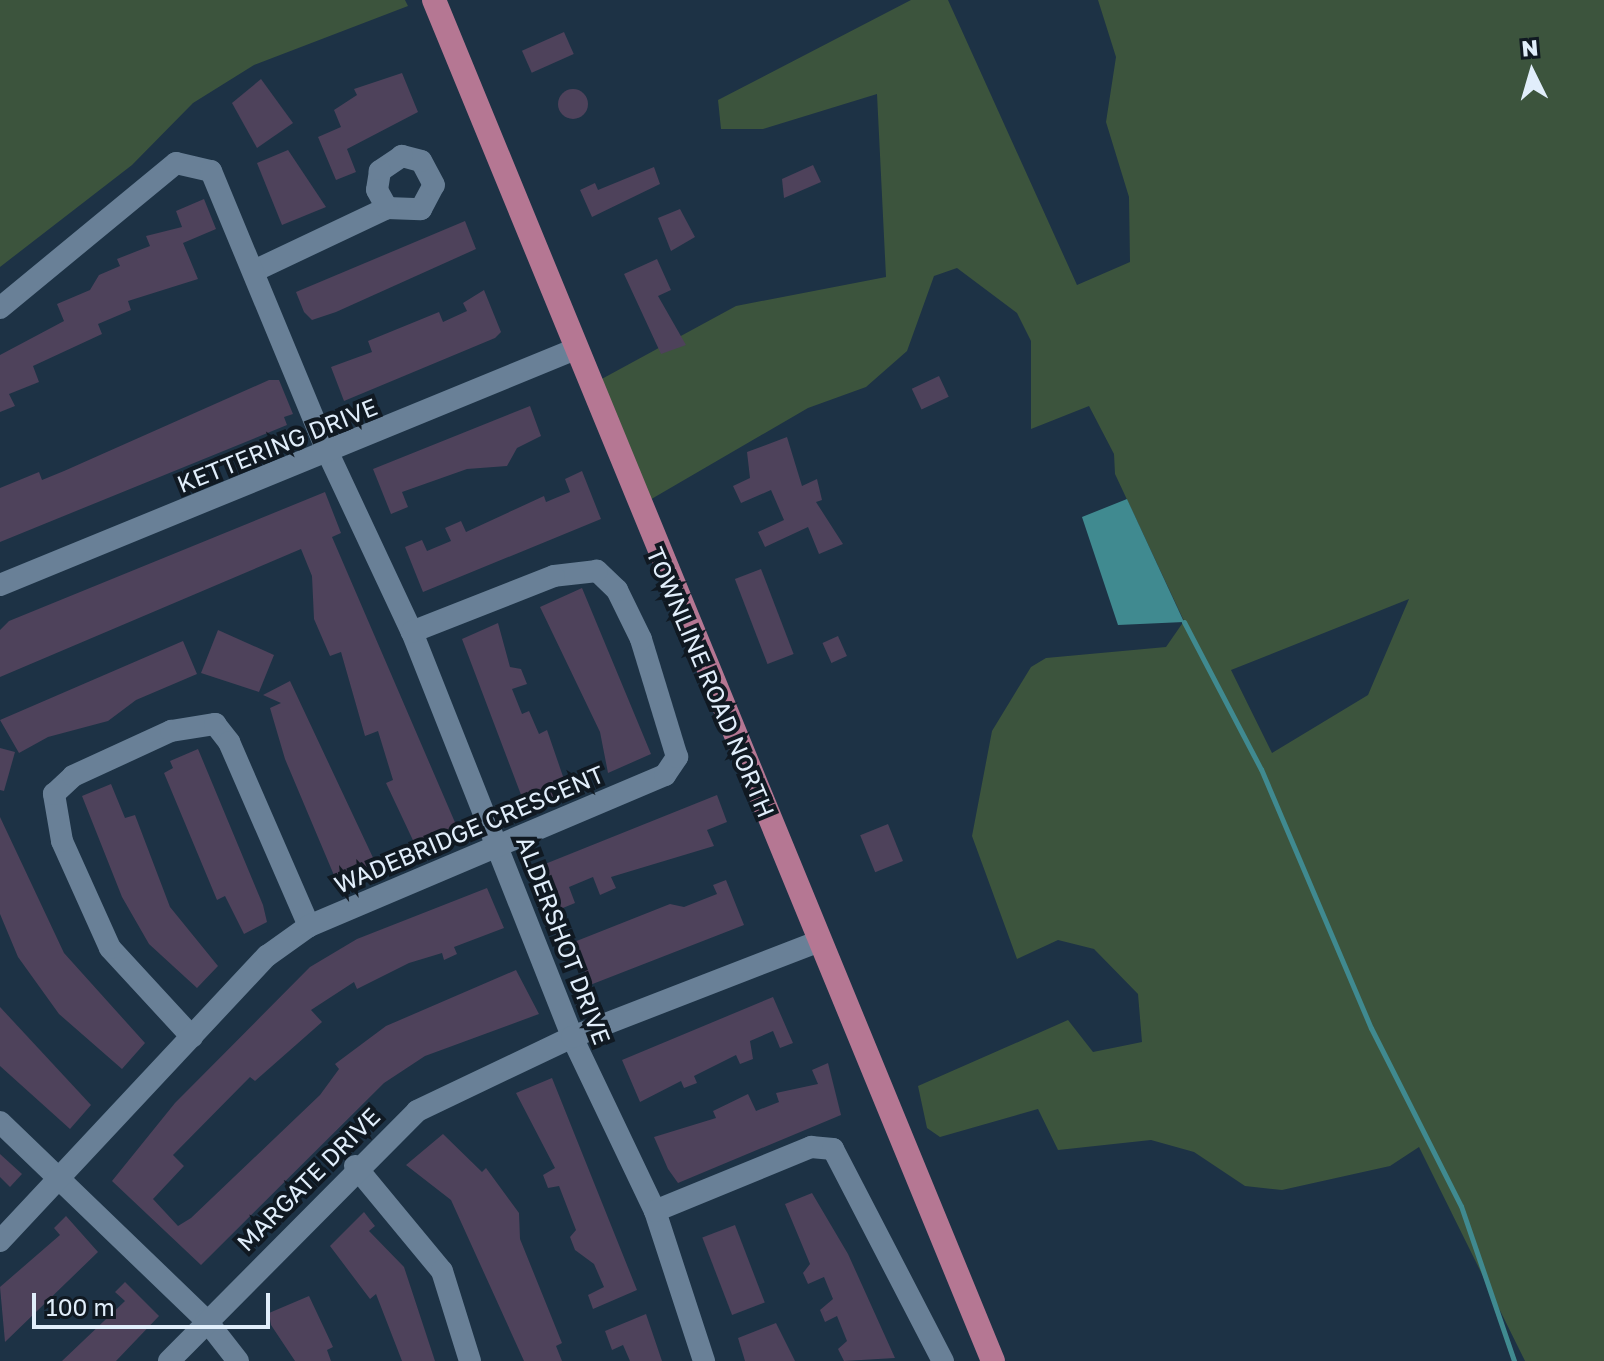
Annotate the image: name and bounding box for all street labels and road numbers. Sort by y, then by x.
street label: KETTERING DRIVE [173,392,381,498]
street label: TOWNLINE ROAD NORTH [641,542,781,822]
street label: WADEBRIDGE CRESCENT [330,759,608,899]
street label: ALDERSHOT DRIVE [511,832,617,1048]
street label: MARGATE DRIVE [230,1101,386,1257]

